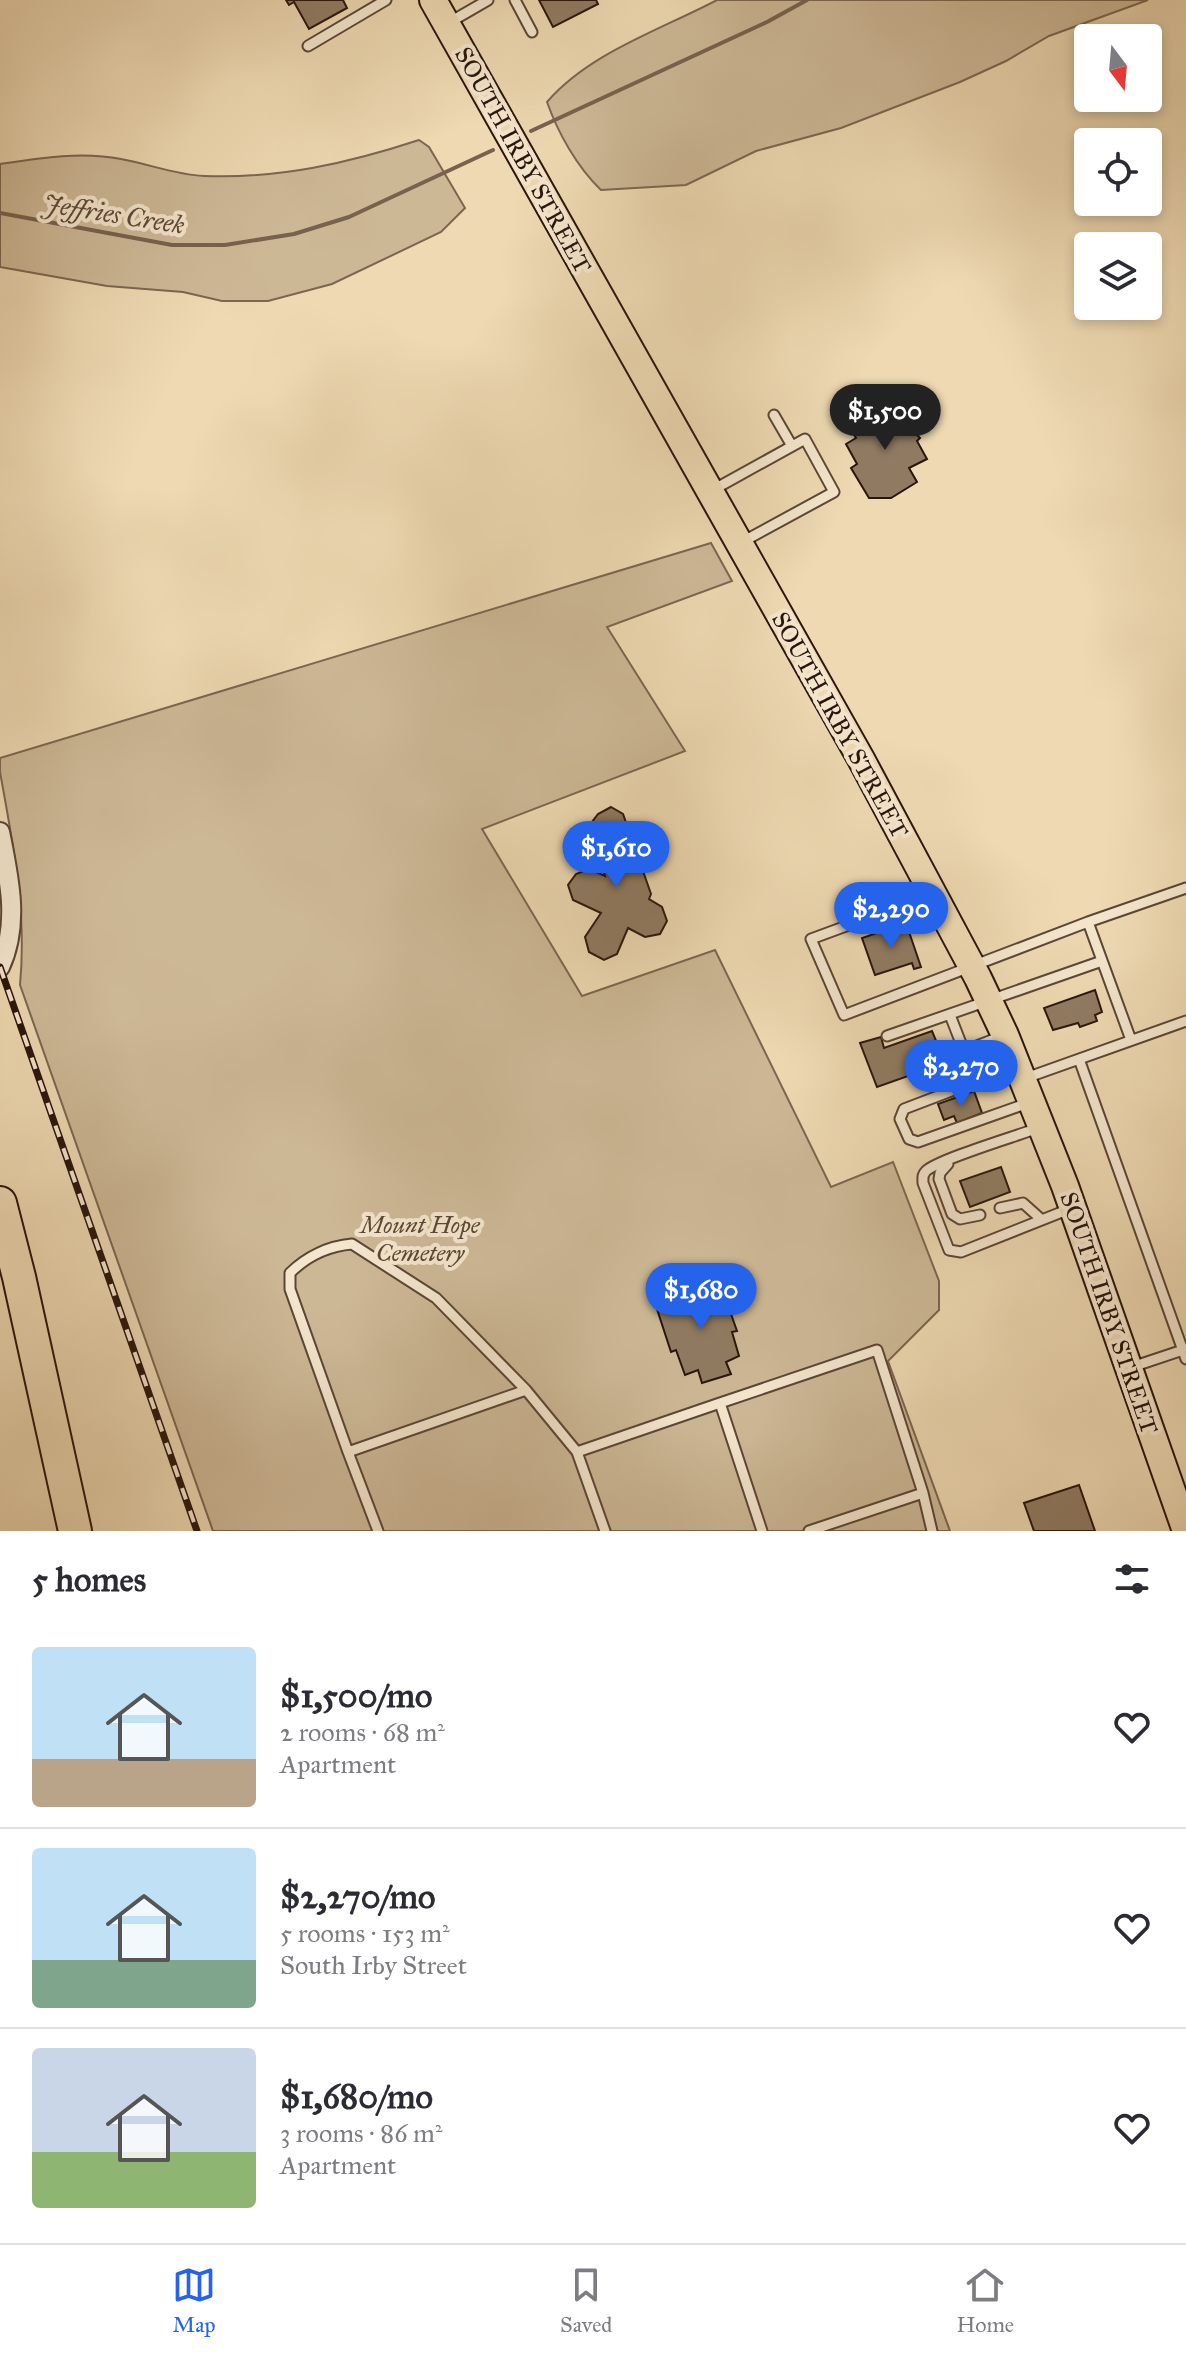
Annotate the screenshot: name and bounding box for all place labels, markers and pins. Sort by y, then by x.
pin: $1,500 [820,384,950,452]
pin: $1,610 [551,821,681,889]
pin: $2,290 [826,882,956,950]
pin: $2,270 [896,1040,1026,1108]
pin: $1,680 [636,1263,766,1331]

